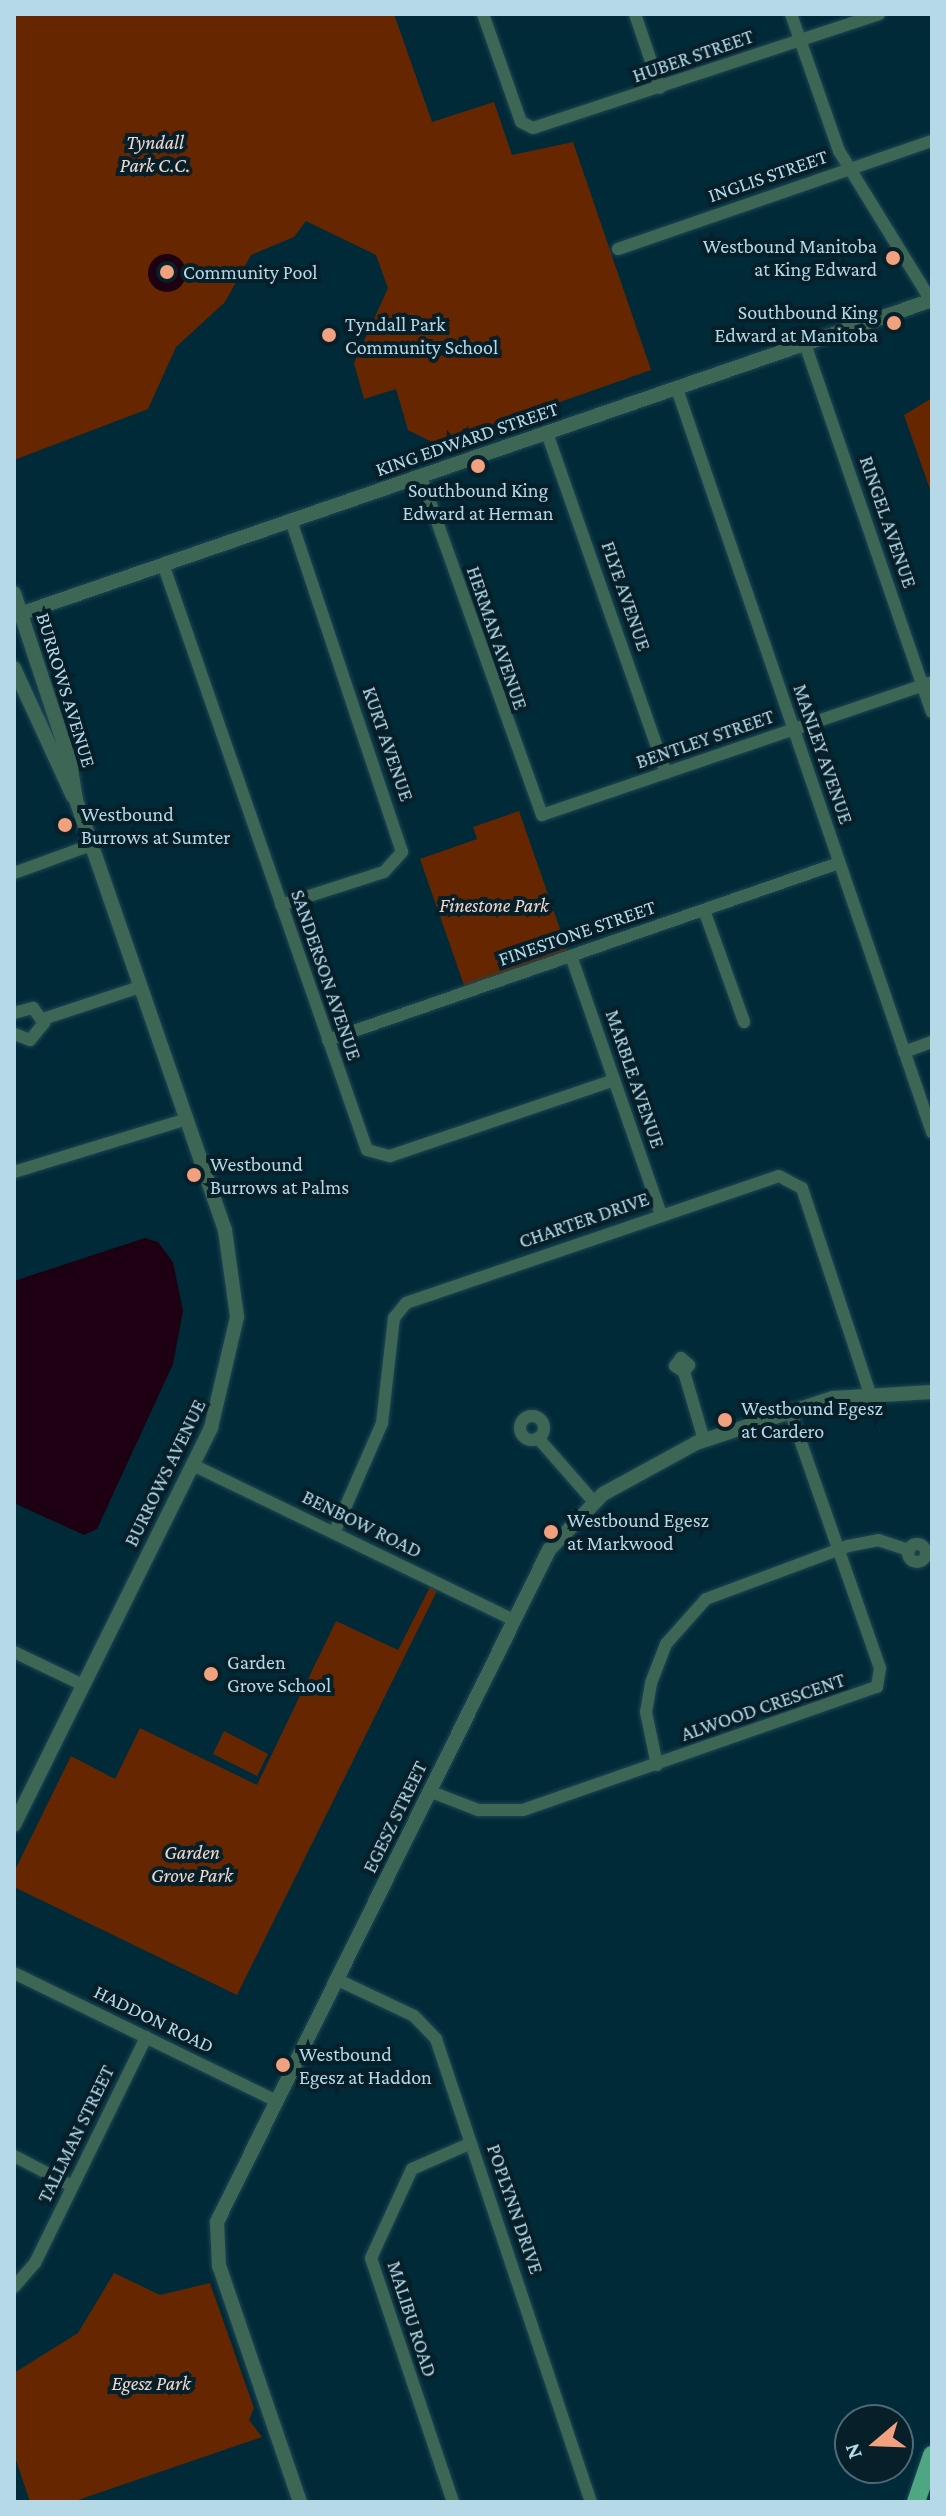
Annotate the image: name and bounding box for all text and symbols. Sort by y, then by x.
street label: HUBER STREET [629,24,757,88]
park label: Tyndall Park C.C. [120,130,190,177]
street label: INGLIS STREET [705,144,831,208]
place label: Westbound Manitoba at King Edward [703,234,877,281]
marker: Westbound Manitoba at King Edward [884,249,902,267]
place label: Community Pool [183,260,318,284]
marker: Community Pool [158,263,176,281]
place label: Southbound King Edward at Manitoba [714,300,878,347]
place label: Tyndall Park Community School [345,312,498,359]
marker: Southbound King Edward at Manitoba [885,314,903,332]
marker: Tyndall Park Community School [320,326,338,344]
street label: KING EDWARD STREET [372,396,562,482]
street label: RINGEL AVENUE [854,453,922,591]
marker: Southbound King Edward at Herman [469,457,487,475]
place label: Southbound King Edward at Herman [403,478,553,525]
street label: FLYE AVENUE [596,538,656,654]
street label: HERMAN AVENUE [461,563,533,713]
street label: BURROWS AVENUE [31,610,101,770]
street label: MANLEY AVENUE [788,681,858,827]
street label: KURT AVENUE [357,684,419,804]
street label: BENTLEY STREET [633,704,777,774]
place label: Westbound Burrows at Sumter [81,802,230,849]
marker: Westbound Burrows at Sumter [56,816,74,834]
street label: SANDERSON AVENUE [286,887,366,1063]
park label: Finestone Park [439,893,549,917]
street label: FINESTONE STREET [495,895,659,971]
street label: MARBLE AVENUE [600,1007,670,1151]
place label: Westbound Burrows at Palms [210,1152,349,1199]
marker: Westbound Burrows at Palms [185,1166,203,1184]
street label: CHARTER DRIVE [516,1186,652,1254]
street label: BURROWS AVENUE [119,1396,211,1550]
place label: Westbound Egesz at Cardero [741,1396,883,1443]
marker: Westbound Egesz at Cardero [716,1411,734,1429]
street label: BENBOW ROAD [298,1485,426,1563]
place label: Westbound Egesz at Markwood [567,1508,709,1555]
marker: Westbound Egesz at Markwood [542,1523,560,1541]
place label: Garden Grove School [227,1650,331,1697]
marker: Garden Grove School [202,1665,220,1683]
street label: ALWOOD CRESCENT [678,1668,848,1746]
street label: EGESZ STREET [358,1757,432,1877]
park label: Garden Grove Park [151,1840,233,1887]
street label: HADDON ROAD [90,1980,218,2058]
place label: Westbound Egesz at Haddon [299,2042,432,2089]
marker: Westbound Egesz at Haddon [274,2056,292,2074]
street label: TALLMAN STREET [32,2061,120,2207]
street label: POPLYNN DRIVE [482,2141,548,2277]
street label: MALIBU ROAD [382,2258,442,2380]
park label: Egesz Park [111,2371,191,2395]
north arrow [834,2404,914,2484]
text: N [838,2440,867,2462]

